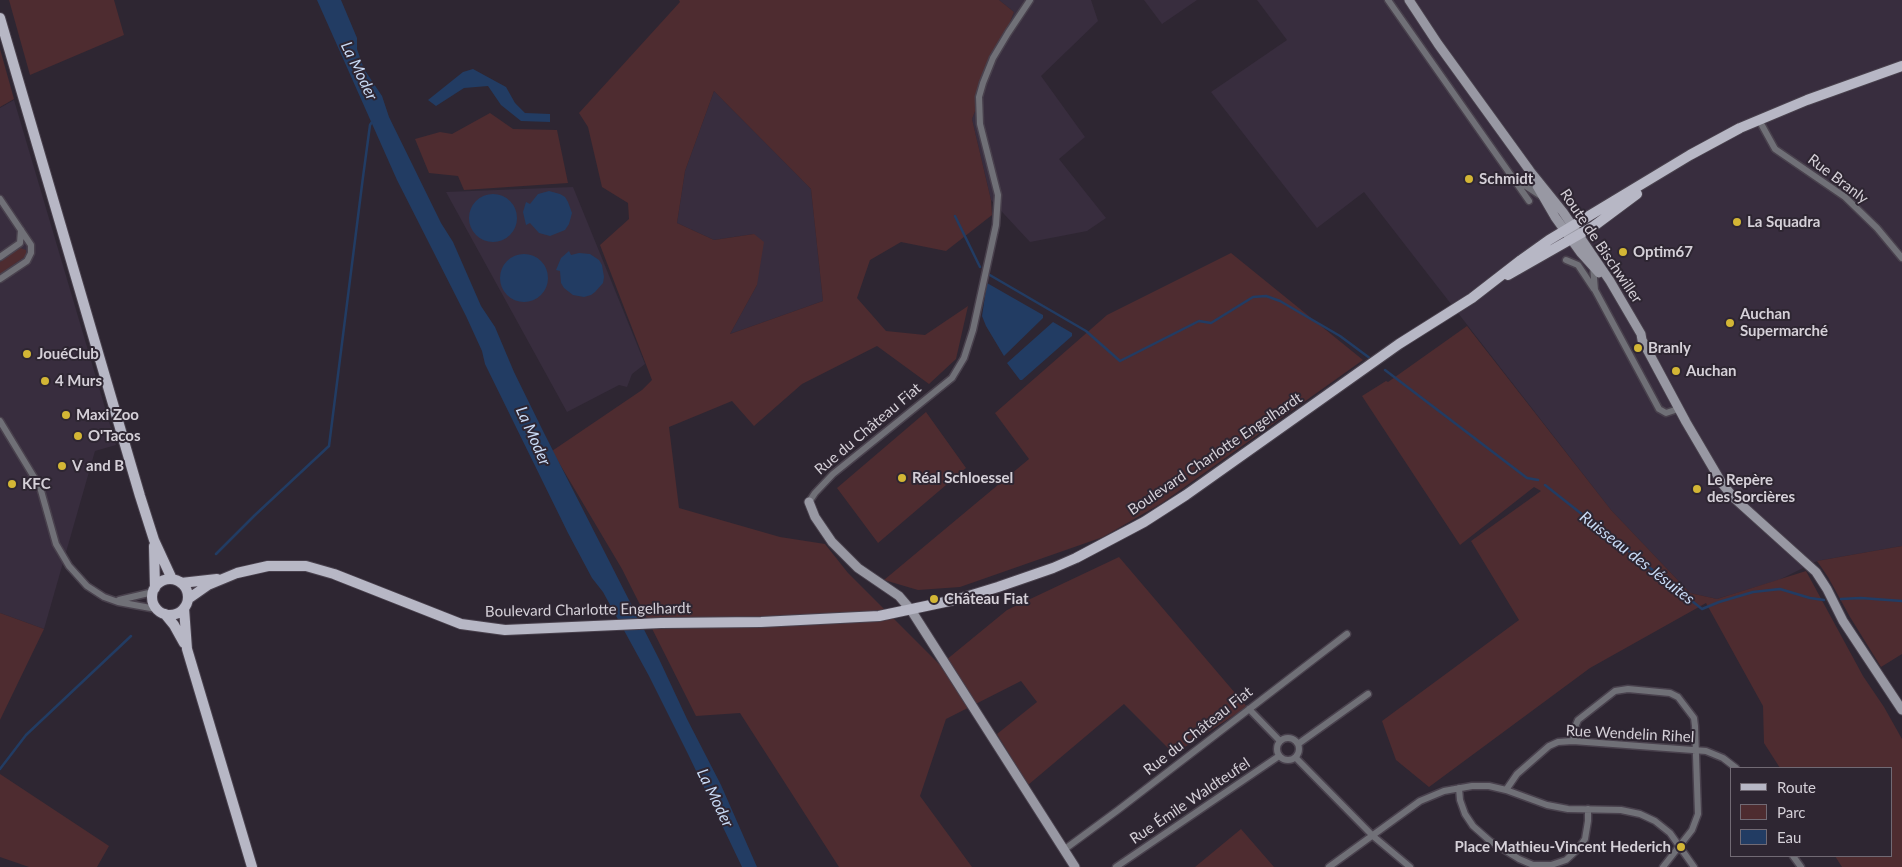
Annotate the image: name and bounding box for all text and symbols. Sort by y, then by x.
water label: La Moder [337,39,381,103]
street label: Rue Branly [1804,150,1872,208]
place label: Schmidt [1479,170,1533,188]
marker: Schmidt [1463,173,1475,185]
street label: Route de Bischwiller [1556,185,1646,307]
place label: La Squadra [1747,213,1820,231]
marker: La Squadra [1731,216,1743,228]
place label: Optim67 [1633,243,1693,261]
marker: Optim67 [1617,246,1629,258]
place label: Auchan Supermarché [1740,305,1828,340]
marker: Auchan Supermarché [1724,317,1736,329]
place label: Branly [1648,339,1691,357]
marker: Branly [1632,342,1644,354]
place label: JouéClub [37,345,99,363]
marker: JouéClub [21,348,33,360]
place label: Auchan [1686,362,1736,380]
marker: Auchan [1670,365,1682,377]
place label: 4 Murs [55,372,102,390]
marker: 4 Murs [39,375,51,387]
street label: Rue du Château Fiat [811,379,925,479]
street label: Boulevard Charlotte Engelhardt [1125,389,1305,519]
water label: La Moder [511,403,555,469]
place label: Maxi Zoo [76,406,139,424]
marker: Maxi Zoo [60,409,72,421]
place label: O'Tacos [88,427,141,445]
marker: O'Tacos [72,430,84,442]
place label: V and B [72,457,124,475]
marker: V and B [56,460,68,472]
place label: Réal Schloessel [912,469,1013,487]
place label: Le Repère des Sorcières [1707,471,1795,506]
marker: Réal Schloessel [896,472,908,484]
place label: KFC [22,475,51,493]
marker: KFC [6,478,18,490]
marker: Le Repère des Sorcières [1691,483,1703,495]
water label: Ruisseau des Jésuites [1576,507,1698,609]
place label: Château Fiat [944,590,1029,608]
marker: Château Fiat [928,593,940,605]
street label: Boulevard Charlotte Engelhardt [485,599,691,621]
street label: Rue du Château Fiat [1140,683,1256,779]
street label: Rue Wendelin Rihel [1565,722,1695,746]
street label: Rue Émile Waldteufel [1126,754,1254,848]
water label: La Moder [693,766,737,830]
legend [1730,767,1892,857]
text: Route [1777,778,1816,796]
text: Parc [1777,803,1806,821]
text: Eau [1777,828,1801,846]
place label: Place Mathieu-Vincent Hederich [1454,838,1671,856]
marker: Place Mathieu-Vincent Hederich [1675,841,1687,853]

